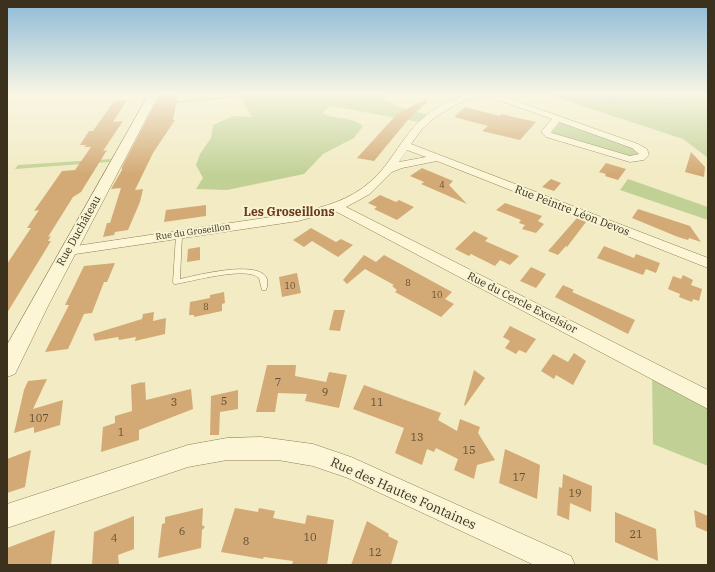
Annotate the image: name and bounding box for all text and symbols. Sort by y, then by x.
house number: 4 [439,180,445,190]
street label: Rue Peintre Léon Devos [513,183,631,239]
street label: Rue Duchâteau [54,194,104,268]
district label: Les Groseillons [243,206,335,220]
street label: Rue du Groseillon [155,221,231,243]
street label: Rue du Cercle Excelsior [465,270,579,336]
house number: 8 [405,278,411,288]
house number: 10 [285,281,295,291]
house number: 10 [432,290,442,300]
house number: 8 [203,302,209,312]
house number: 7 [275,376,281,390]
house number: 9 [322,386,328,400]
house number: 5 [221,395,227,409]
house number: 3 [171,396,177,410]
house number: 11 [370,396,384,410]
house number: 107 [29,412,49,426]
house number: 1 [118,426,124,440]
house number: 13 [410,431,424,445]
house number: 15 [462,444,476,458]
street label: Rue des Hautes Fontaines [328,455,478,533]
house number: 17 [512,471,526,485]
house number: 19 [568,487,582,501]
house number: 6 [179,525,185,539]
house number: 21 [629,528,643,542]
house number: 10 [303,531,317,545]
house number: 4 [111,532,117,546]
house number: 8 [243,535,249,549]
house number: 12 [368,546,382,560]

